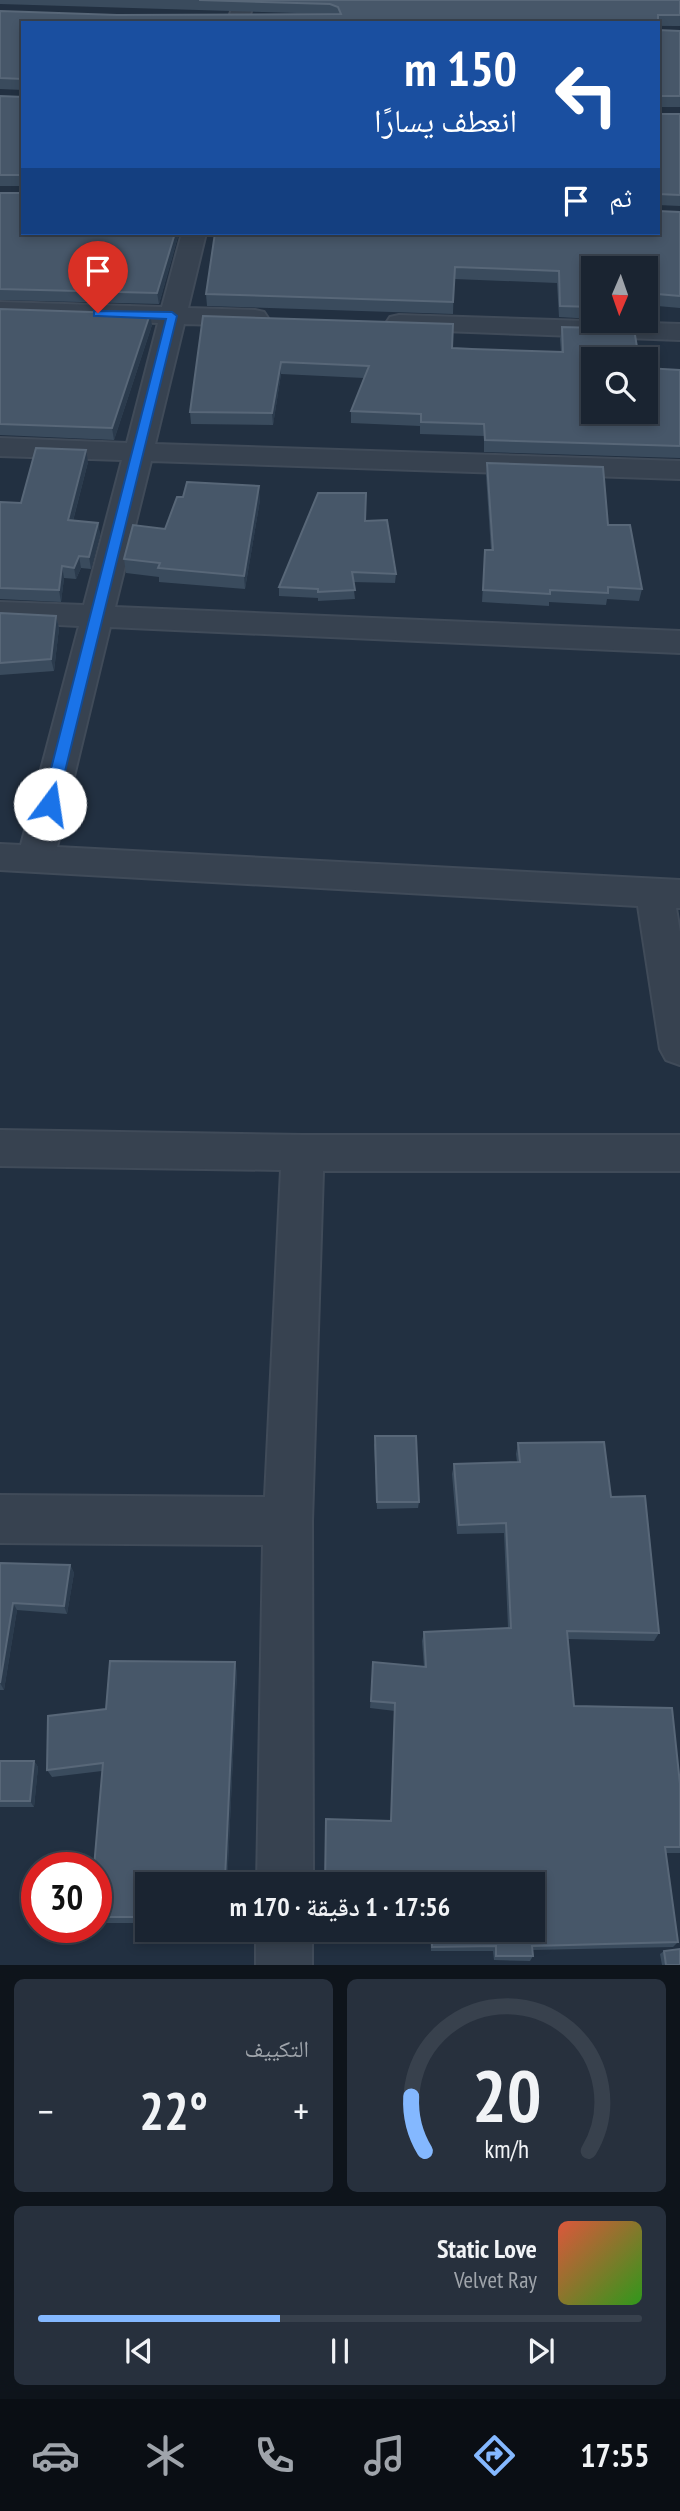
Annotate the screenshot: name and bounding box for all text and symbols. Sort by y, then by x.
text: 150 m [404,36,517,100]
icon: left [541,49,632,140]
text: انعطف يسارًا [374,99,517,141]
text: ثم [609,181,632,214]
icon: arrive [557,182,595,220]
pin [68,241,128,313]
icon: arrive [79,252,117,290]
north arrow [581,256,658,332]
map controls [581,256,658,424]
button: search [581,347,658,424]
position arrow [13,767,87,841]
speed limit sign: 30 [21,1852,112,1943]
text: 17:56 · 1 دقيقة · 170 m [230,1890,450,1923]
text: التكييف [244,2034,309,2063]
text: 20 [472,2048,541,2142]
text: 22° [139,2077,208,2144]
text: − [38,2086,54,2135]
text: + [293,2086,309,2135]
text: km/h [484,2133,529,2165]
text: Static Love [437,2232,537,2265]
text: Velvet Ray [454,2265,537,2294]
icon: previous [120,2332,158,2370]
icon: pause [321,2332,359,2370]
icon: next [522,2332,560,2370]
icon: car [31,2431,80,2480]
icon: climate [141,2431,190,2480]
icon: phone [250,2431,299,2480]
icon: music [360,2431,409,2480]
icon: directions [470,2431,519,2480]
text: 17:55 [580,2434,650,2476]

